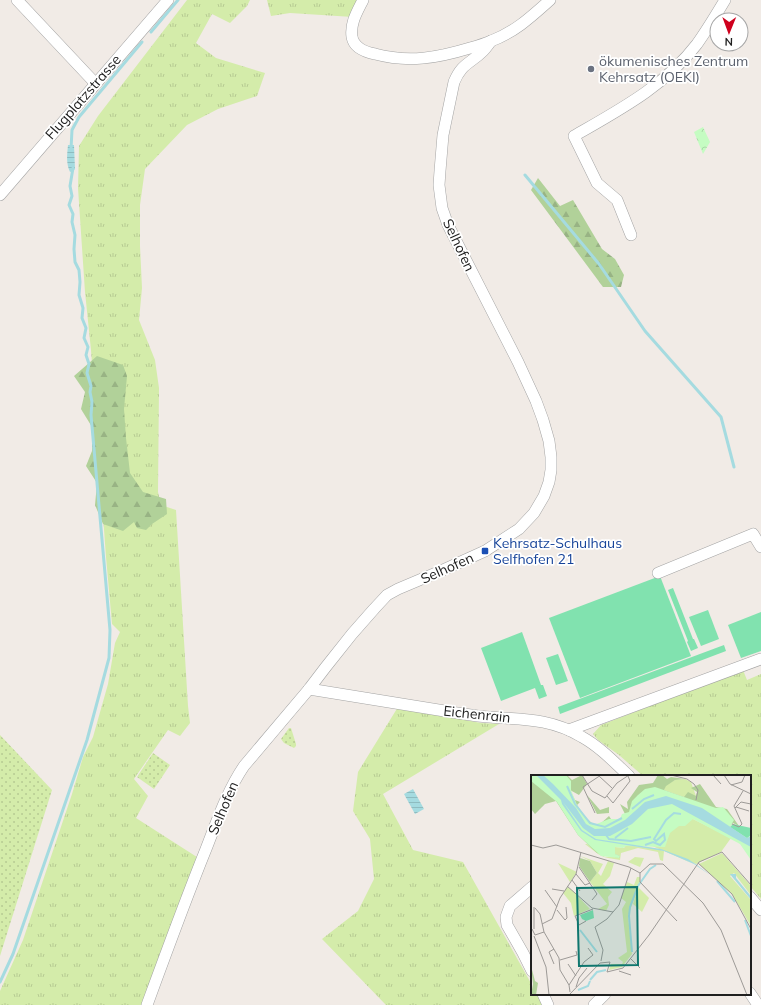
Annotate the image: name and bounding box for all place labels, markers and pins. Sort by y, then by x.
place label: ökumenisches Zentrum Kehrsatz (OEKI) [599,52,748,86]
marker: ökumenisches Zentrum Kehrsatz (OEKI) [586,64,596,74]
place label: Kehrsatz-Schulhaus Selfhofen 21 [493,534,622,568]
marker: Kehrsatz-Schulhaus Selfhofen 21 [480,546,490,556]

